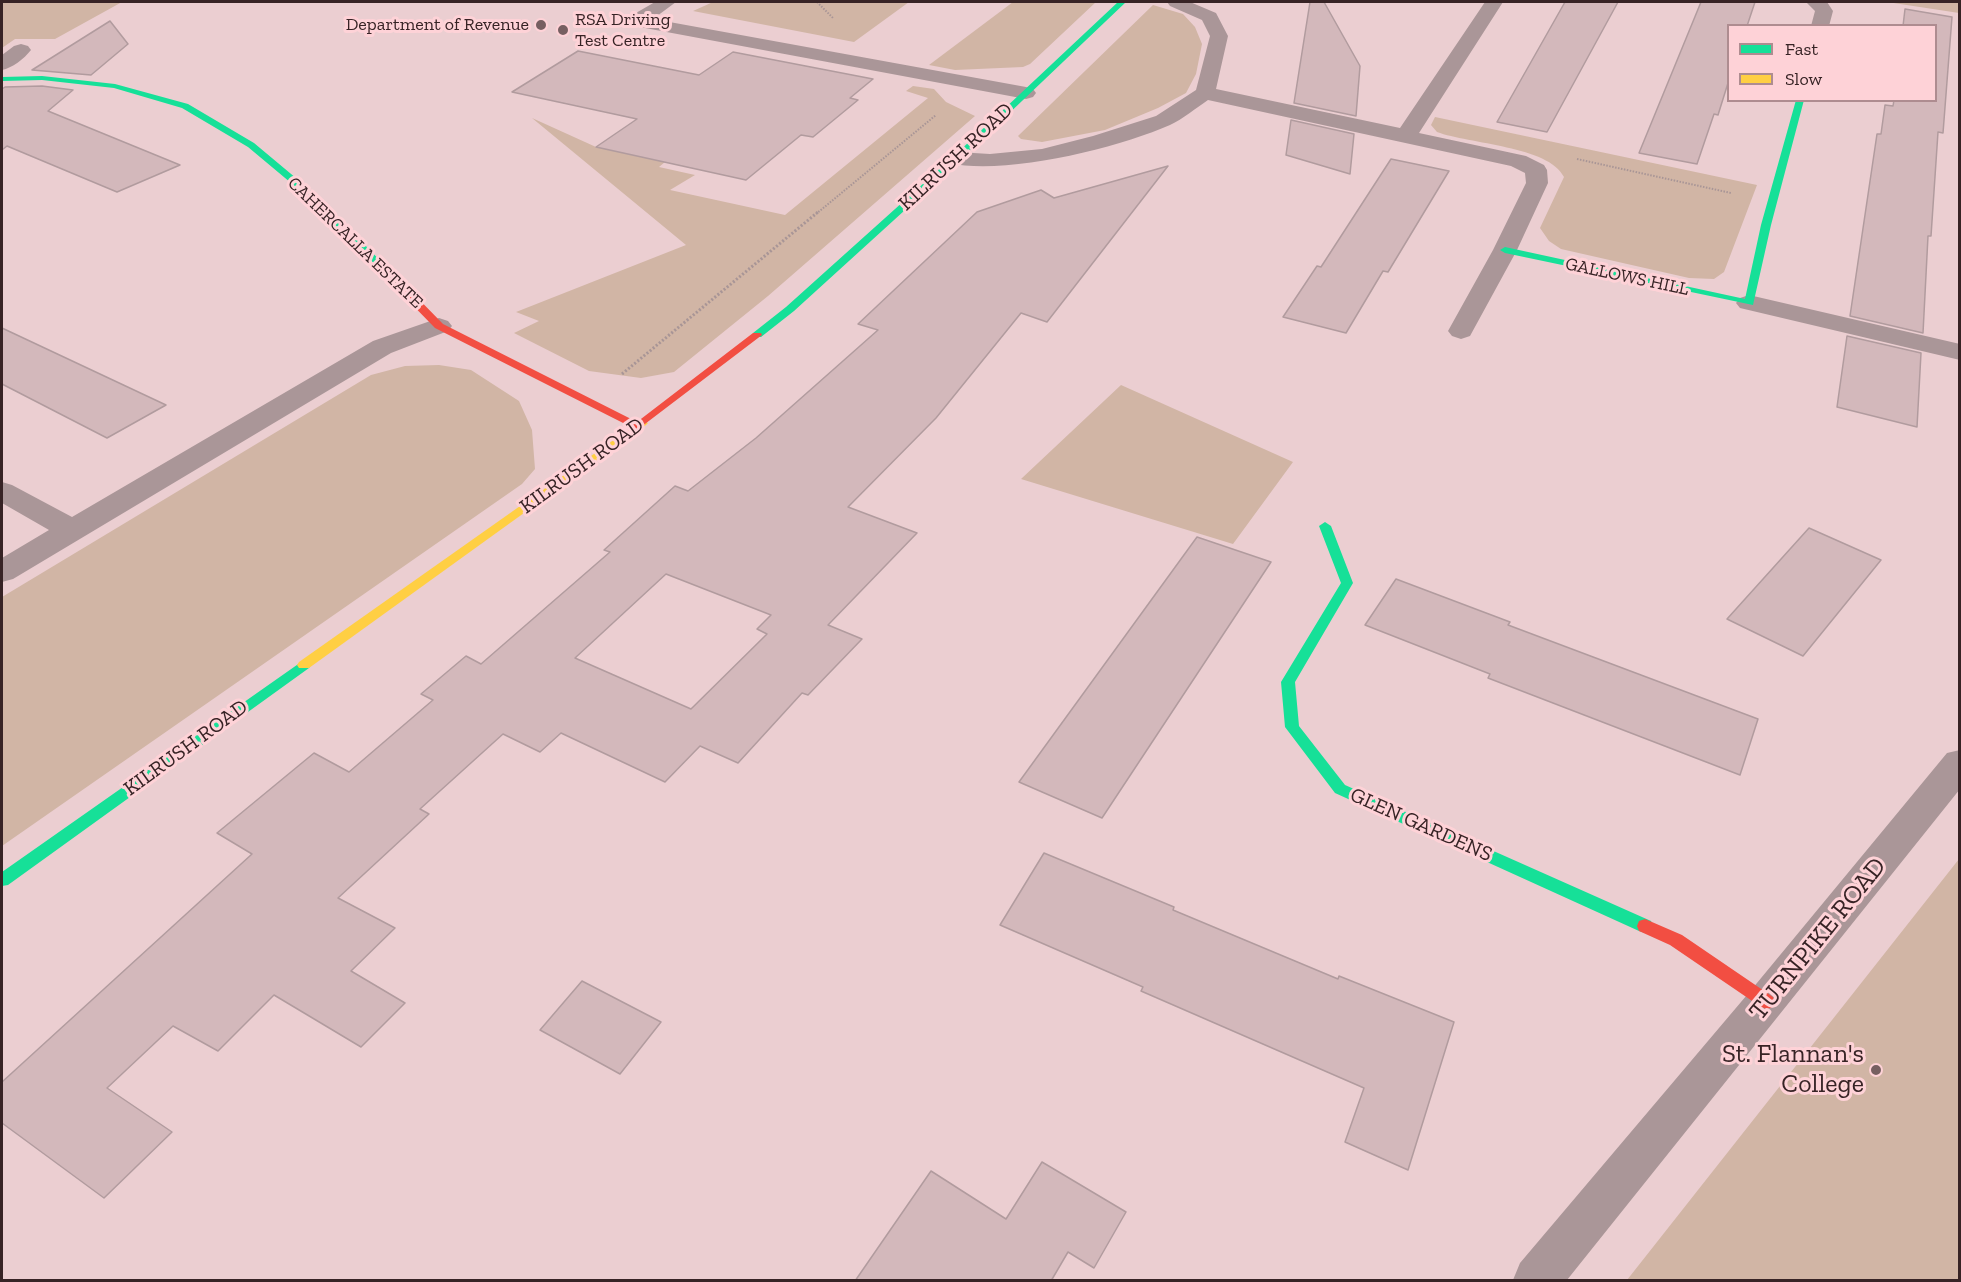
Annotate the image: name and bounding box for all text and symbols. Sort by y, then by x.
place label: RSA Driving Test Centre [575,9,671,52]
place label: Department of Revenue [346,14,529,36]
marker: Department of Revenue [534,18,548,32]
marker: RSA Driving Test Centre [556,23,570,37]
legend [1727,24,1937,102]
text: Fast [1785,38,1818,60]
text: Slow [1785,68,1822,90]
street label: KILRUSH ROAD [894,98,1018,216]
street label: CAHERCALLA ESTATE [283,173,427,313]
street label: GALLOWS HILL [1563,253,1691,301]
street label: KILRUSH ROAD [515,413,649,519]
street label: KILRUSH ROAD [119,695,253,801]
street label: GLEN GARDENS [1346,782,1496,868]
street label: TURNPIKE ROAD [1743,851,1893,1027]
place label: St. Flannan's College [1722,1039,1864,1100]
marker: St. Flannan's College [1869,1063,1883,1077]

